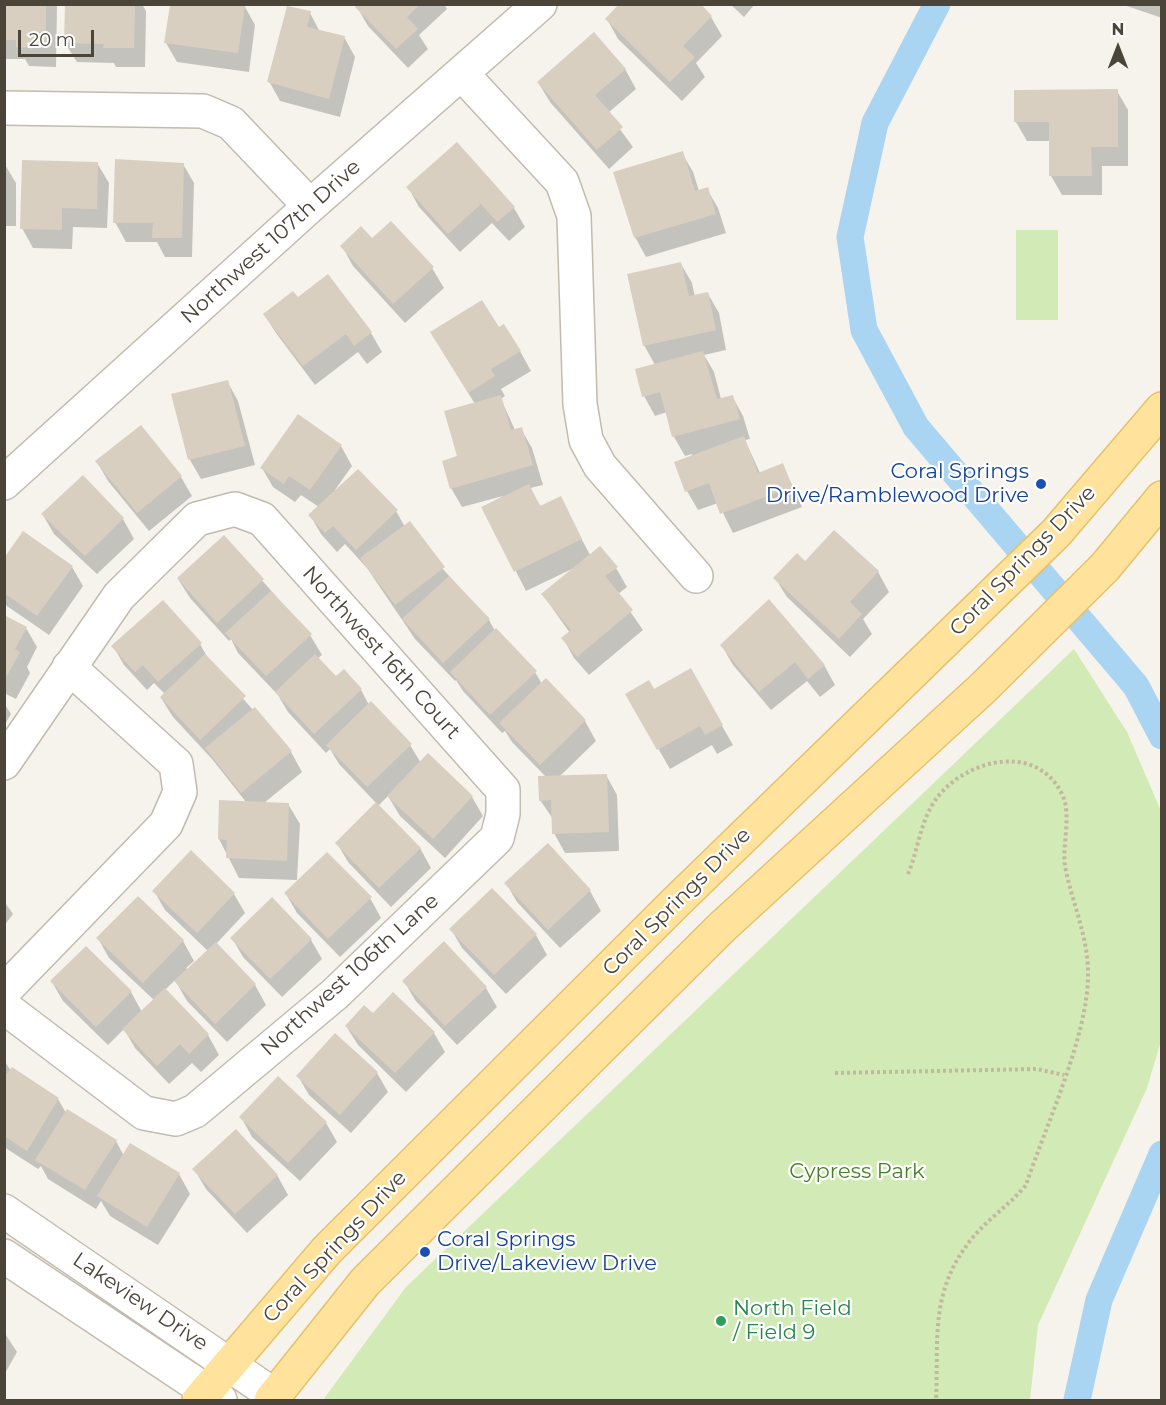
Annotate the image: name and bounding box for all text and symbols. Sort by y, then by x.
scale bar [21,18,98,56]
north arrow [1088,18,1148,78]
text: N [1112,20,1124,39]
text: 20 m [29,29,75,51]
street label: Northwest 107th Drive [176,155,366,329]
place label: Coral Springs Drive/Ramblewood Drive [766,459,1029,509]
marker: Coral Springs Drive/Ramblewood Drive [1034,477,1048,491]
street label: Coral Springs Drive [945,481,1101,641]
street label: Northwest 16th Court [297,561,465,745]
street label: Coral Springs Drive [598,823,756,981]
street label: Northwest 106th Lane [256,888,444,1062]
park label: Cypress Park [789,1159,925,1185]
street label: Coral Springs Drive [258,1166,412,1328]
place label: Coral Springs Drive/Lakeview Drive [437,1227,657,1277]
marker: Coral Springs Drive/Lakeview Drive [418,1245,432,1259]
street label: Lakeview Drive [68,1247,212,1357]
place label: North Field / Field 9 [733,1296,852,1346]
marker: North Field / Field 9 [714,1314,728,1328]

